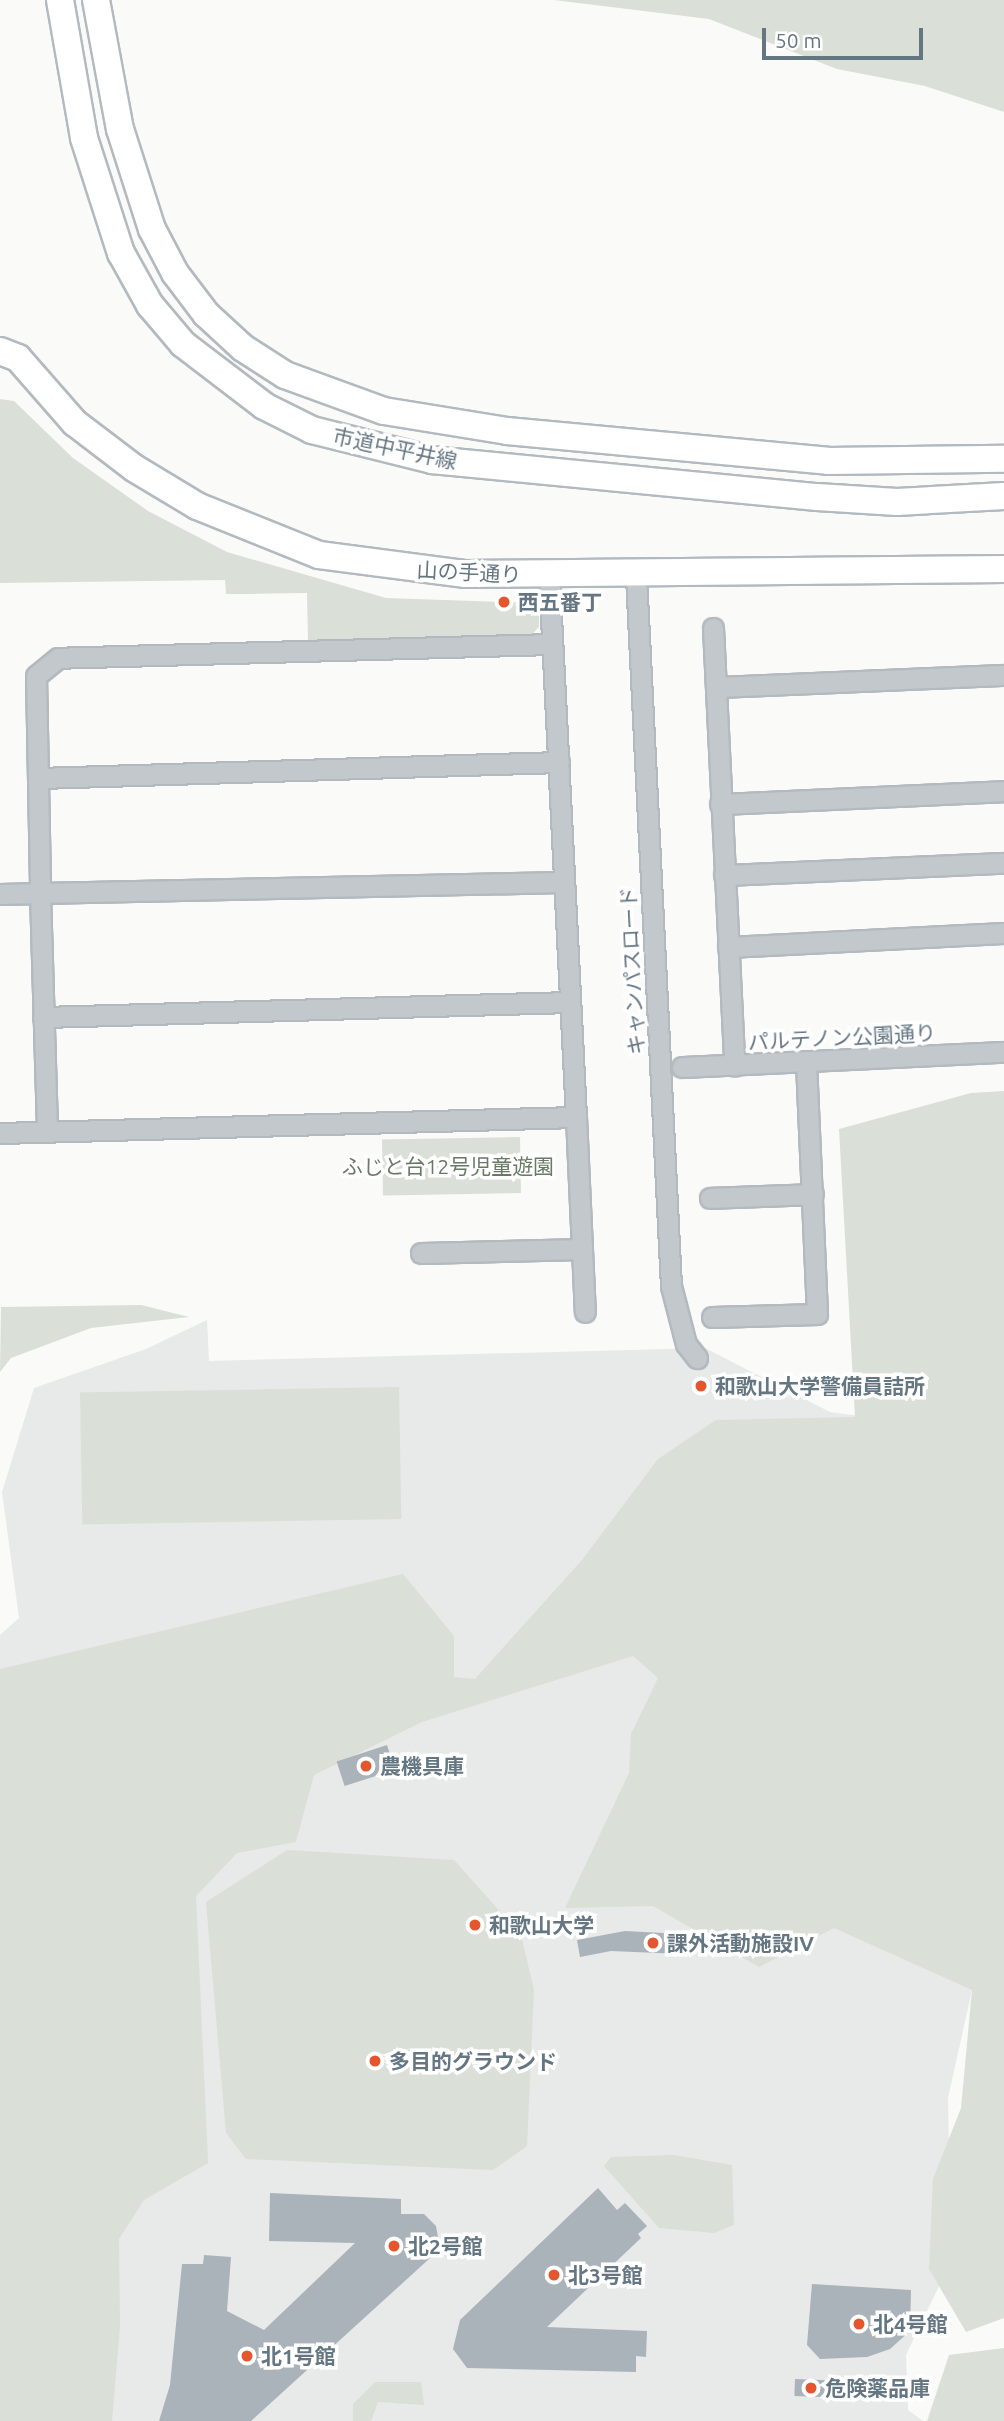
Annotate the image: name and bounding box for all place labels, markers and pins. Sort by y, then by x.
place label: 西五番丁 [518,589,602,615]
marker: 西五番丁 [496,594,512,610]
place label: 和歌山大学警備員詰所 [715,1373,925,1399]
marker: 和歌山大学警備員詰所 [693,1378,709,1394]
place label: 農機具庫 [380,1753,464,1779]
marker: 農機具庫 [358,1758,374,1774]
place label: 和歌山大学 [489,1912,594,1938]
marker: 和歌山大学 [467,1917,483,1933]
place label: 課外活動施設IV [667,1930,814,1956]
marker: 課外活動施設IV [645,1935,661,1951]
place label: 多目的グラウンド [389,2048,557,2074]
marker: 多目的グラウンド [367,2053,383,2069]
place label: 北2号館 [408,2233,483,2259]
marker: 北2号館 [386,2238,402,2254]
place label: 北3号館 [568,2262,643,2288]
marker: 北3号館 [546,2267,562,2283]
place label: 北4号館 [873,2311,948,2337]
marker: 北4号館 [851,2316,867,2332]
place label: 北1号館 [261,2343,336,2369]
marker: 北1号館 [239,2348,255,2364]
place label: 危険薬品庫 [825,2375,930,2401]
marker: 危険薬品庫 [803,2380,819,2396]

